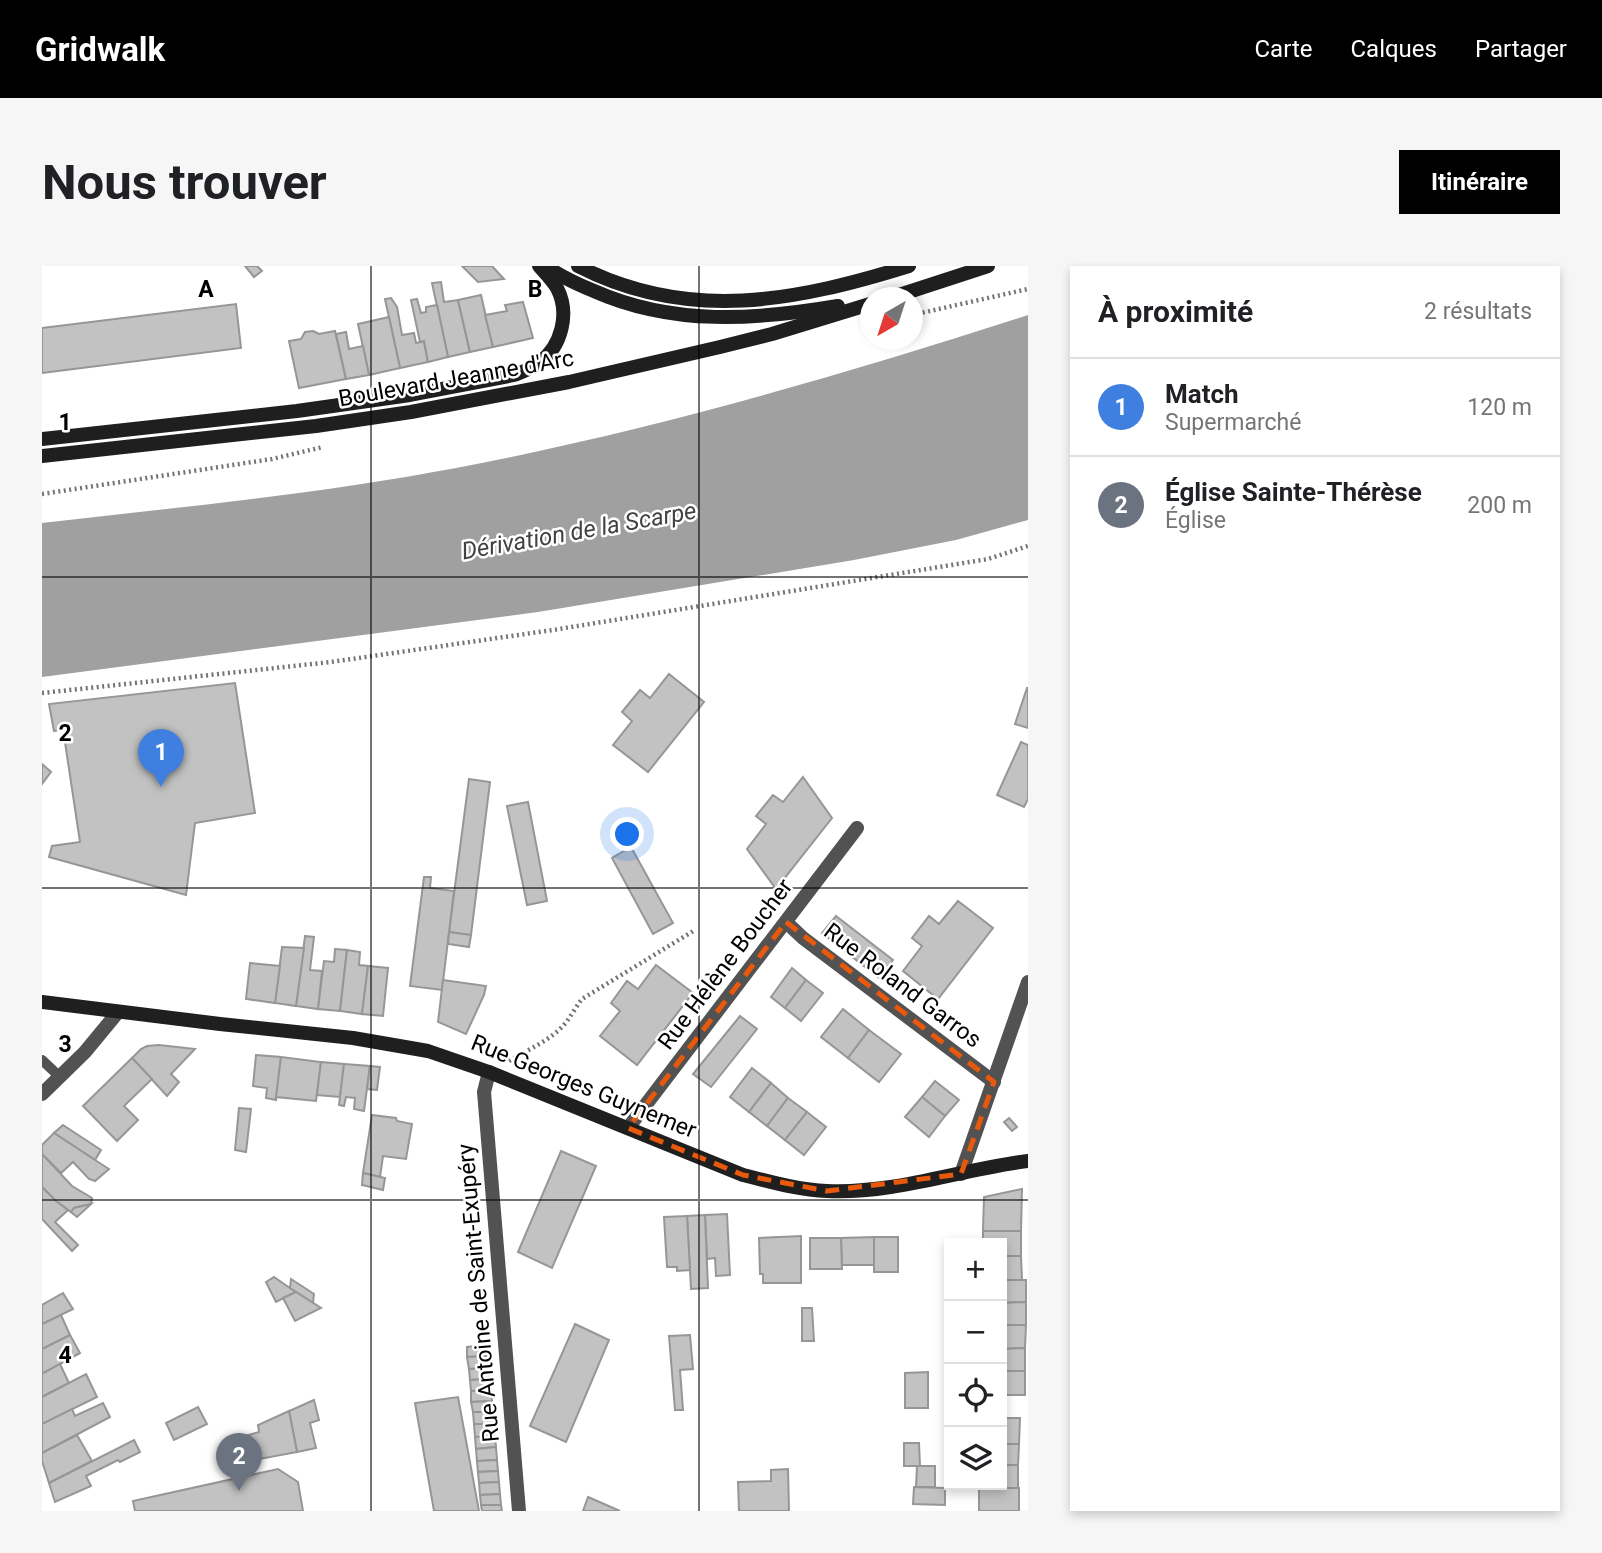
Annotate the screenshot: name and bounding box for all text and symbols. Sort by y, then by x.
text: Gridwalk [35,30,165,69]
text: Carte [1254,35,1312,63]
text: Calques [1350,35,1437,63]
text: Partager [1475,35,1567,63]
button: Itinéraire [1399,150,1560,214]
text: Nous trouver [42,154,327,211]
text: A [198,276,214,303]
text: B [528,276,542,303]
north arrow [860,287,923,350]
text: À proximité [1098,294,1253,329]
text: 2 résultats [1424,298,1532,325]
street label: Boulevard Jeanne d'Arc [336,344,576,412]
text: Match [1165,379,1239,409]
text: 1 [1114,394,1128,421]
text: 120 m [1467,394,1532,421]
text: 1 [58,409,72,436]
text: Supermarché [1165,409,1301,436]
text: Église Sainte-Thérèse [1165,477,1422,507]
text: 2 [1114,492,1128,519]
text: 200 m [1467,492,1532,519]
water label: Dérivation de la Scarpe [459,497,699,565]
text: Église [1165,507,1226,534]
text: 2 [58,720,72,747]
pin: 1 [138,729,184,787]
your location [610,817,644,851]
street label: Rue Hélène Boucher [652,874,798,1055]
street label: Rue Roland Garros [819,917,987,1053]
street label: Rue Georges Guynemer [467,1029,700,1144]
text: 3 [58,1031,72,1058]
street label: Rue Antoine de Saint-Exupéry [452,1143,505,1443]
map controls [944,1238,1007,1490]
button: + [944,1238,1007,1301]
button: − [944,1301,1007,1364]
text: 4 [58,1342,72,1369]
button: locate [944,1364,1007,1427]
button: layers [944,1427,1007,1490]
pin: 2 [216,1433,262,1491]

